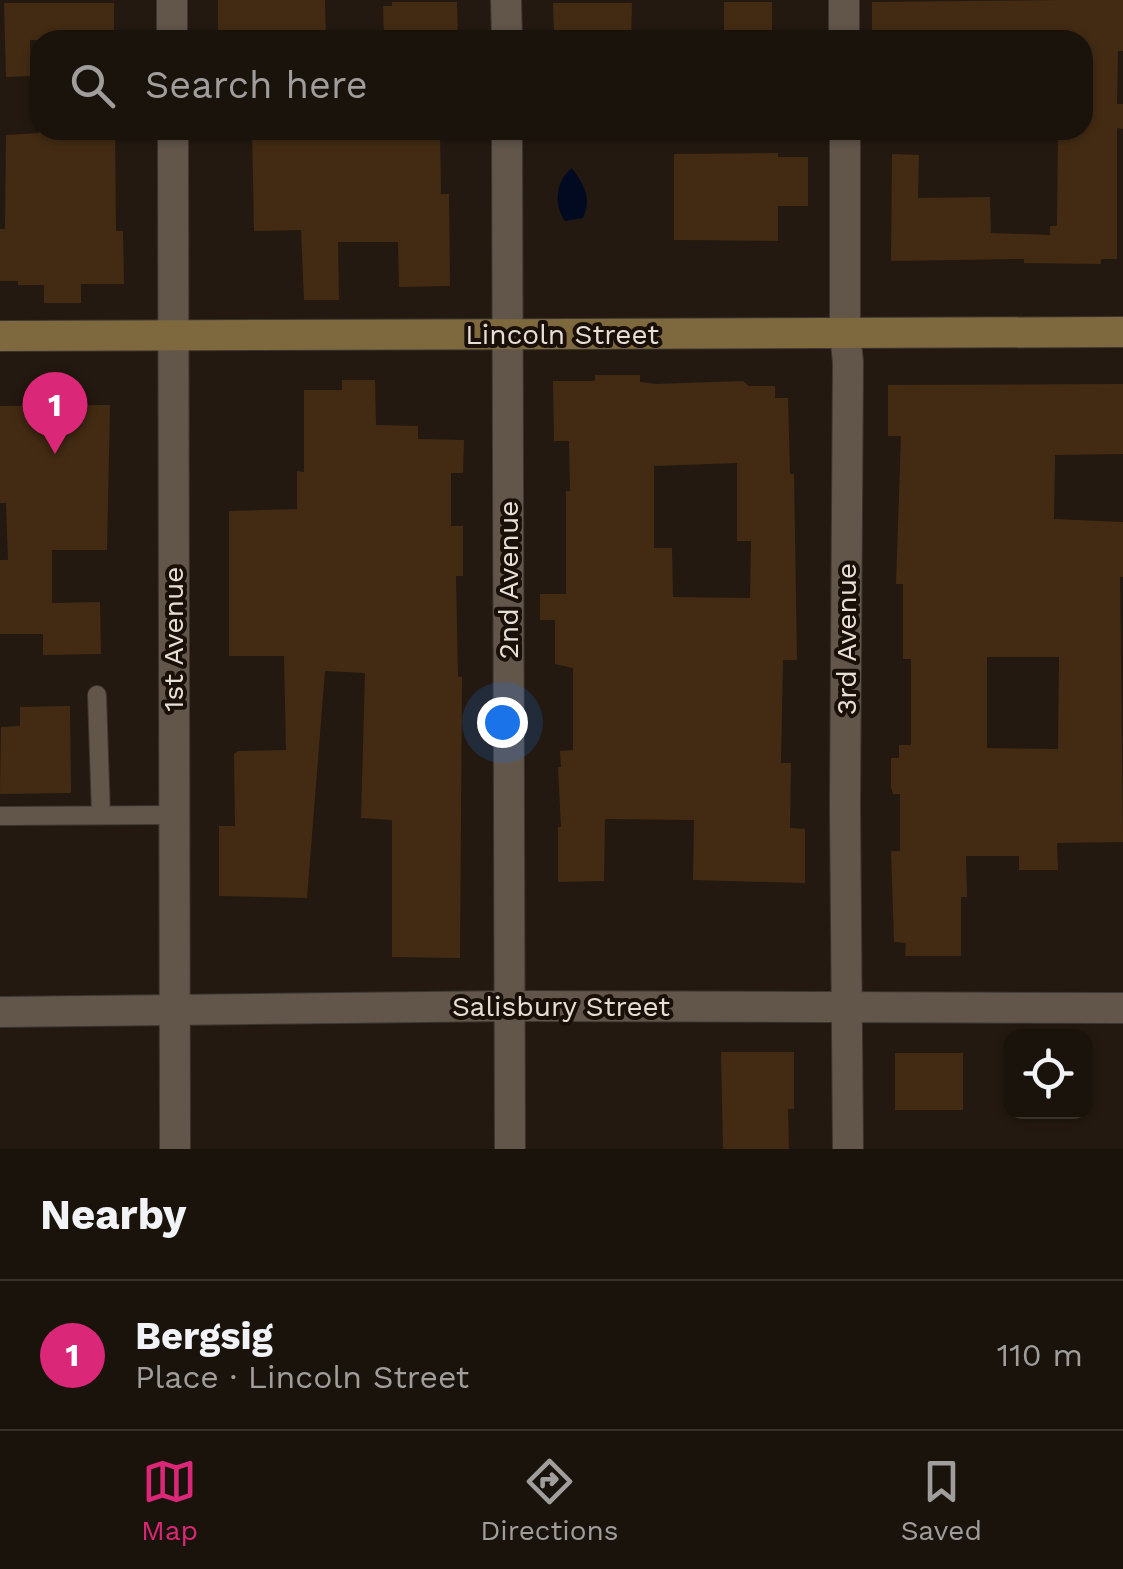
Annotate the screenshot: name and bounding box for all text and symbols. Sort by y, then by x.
search box [30,30,1093,140]
icon: search [65,58,120,113]
text: Search here [145,63,368,107]
street label: Lincoln Street [465,318,659,351]
pin: 1 [22,372,88,454]
street label: 2nd Avenue [492,501,525,659]
street label: 3rd Avenue [830,563,863,715]
street label: 1st Avenue [157,567,190,711]
your location [477,697,528,748]
street label: Salisbury Street [452,990,670,1023]
map controls [1003,1029,1093,1119]
button: locate [1003,1029,1093,1119]
text: Nearby [40,1190,187,1239]
text: Bergsig [135,1314,273,1358]
text: 1 [66,1336,79,1374]
text: 110 m [997,1336,1083,1374]
text: Place · Lincoln Street [135,1358,469,1396]
tab: Map [141,1454,198,1547]
tab: Directions [480,1454,619,1547]
tab: Saved [901,1454,982,1547]

